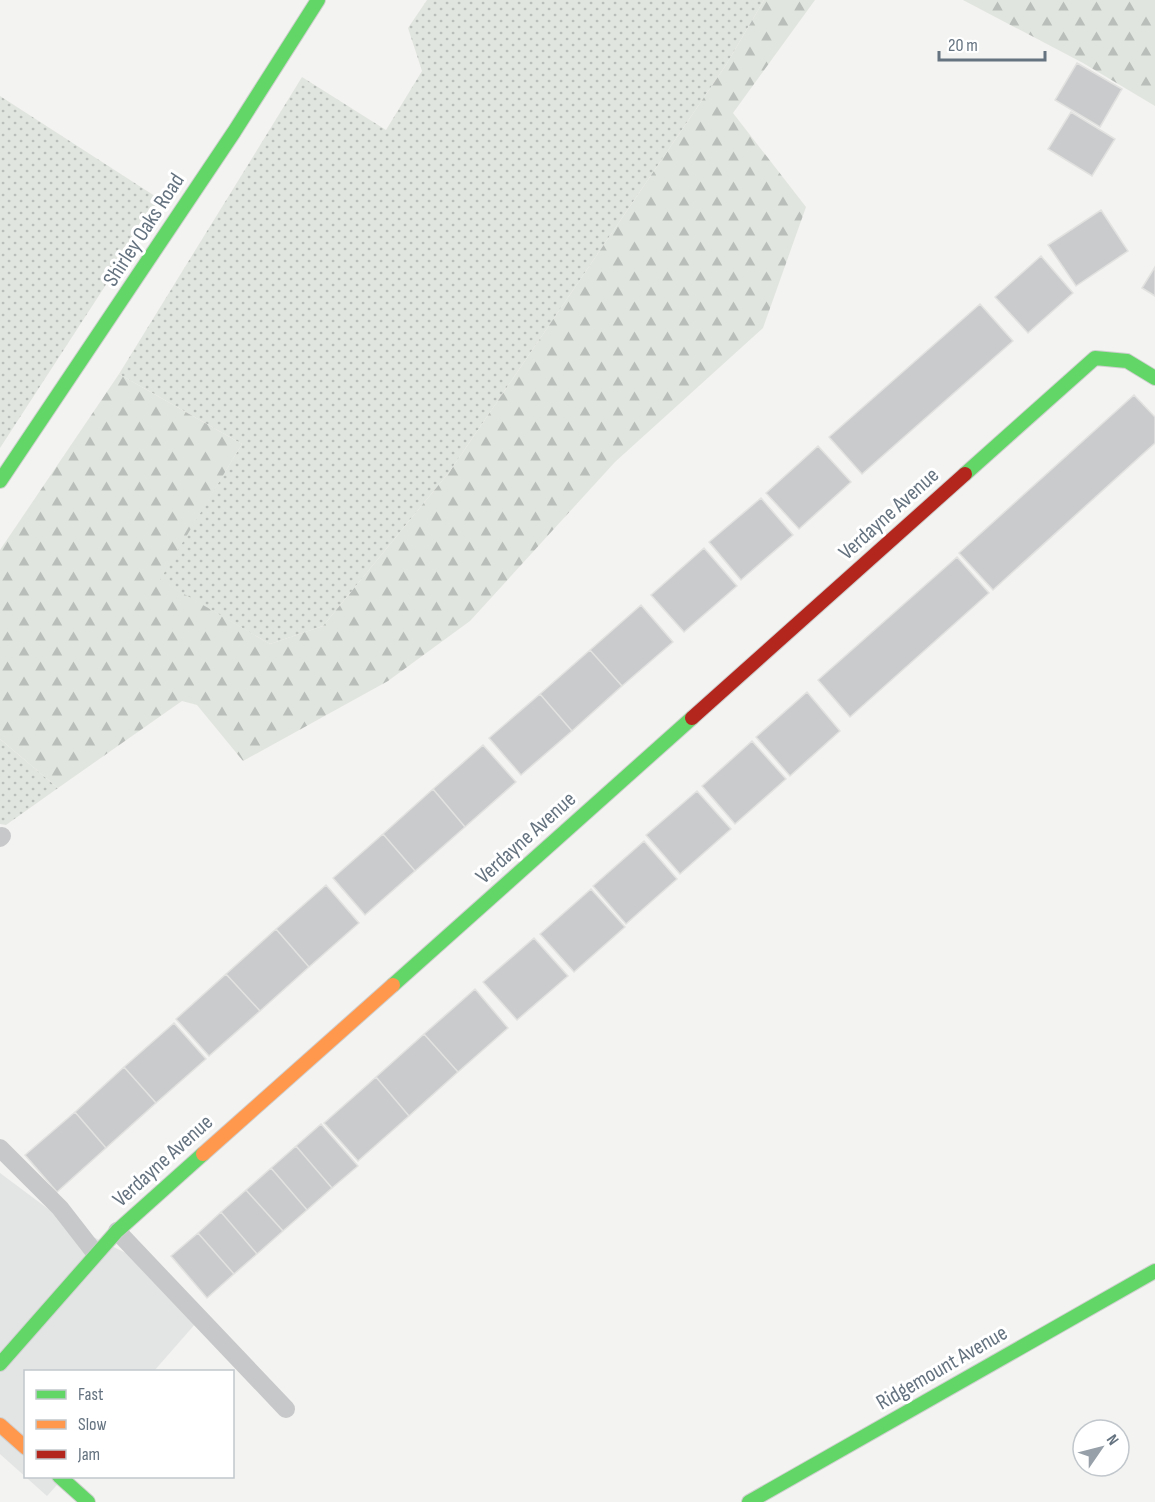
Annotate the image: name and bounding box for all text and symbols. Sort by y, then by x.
scale bar [939,24,1046,62]
text: 20 m [948,35,978,56]
street label: Shirley Oaks Road [97,168,191,292]
street label: Verdayne Avenue [833,462,945,566]
street label: Verdayne Avenue [470,786,582,890]
street label: Verdayne Avenue [107,1109,219,1213]
street label: Ridgemount Avenue [872,1320,1012,1416]
legend [24,1370,234,1478]
text: Fast [78,1384,104,1405]
text: Slow [78,1414,107,1435]
north arrow [1071,1418,1131,1478]
text: N [1102,1431,1122,1449]
text: Jam [77,1444,100,1465]

